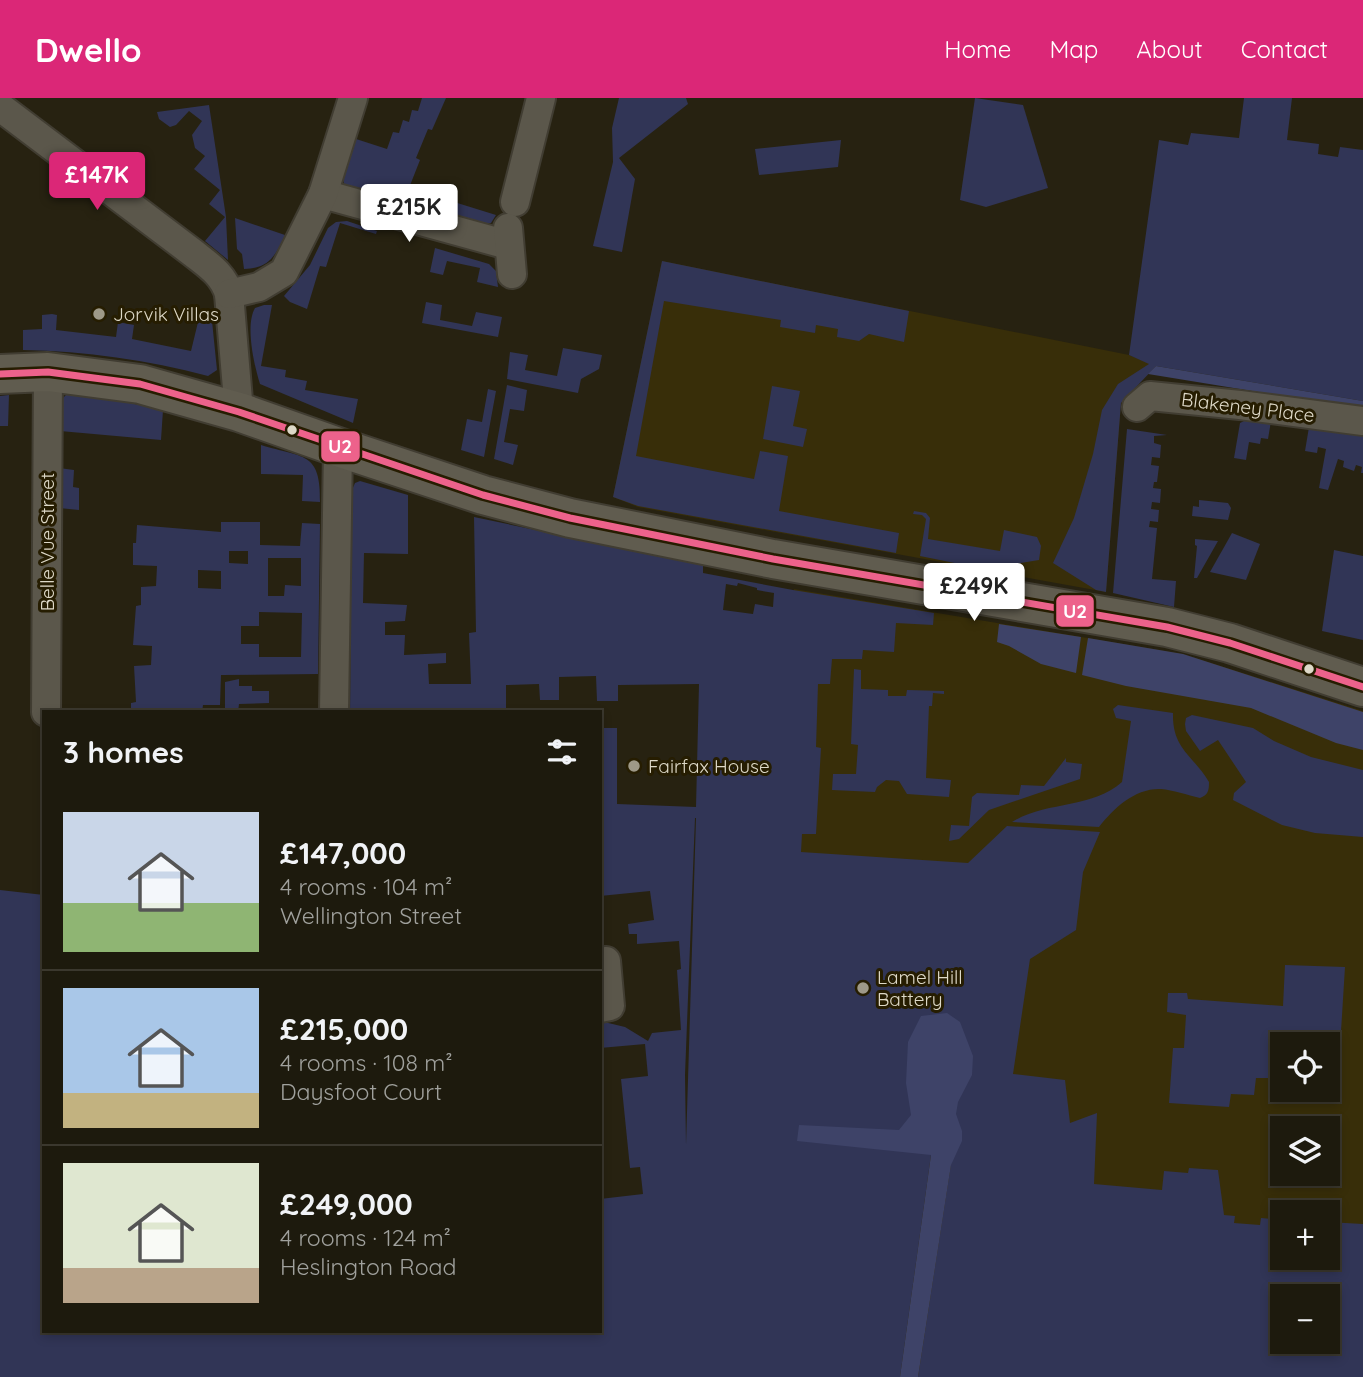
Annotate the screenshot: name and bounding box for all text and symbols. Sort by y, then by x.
text: Dwello [35,29,142,70]
text: Home [944,34,1011,64]
text: Map [1049,34,1098,64]
text: About [1136,34,1203,64]
text: Contact [1241,34,1328,64]
pin: £147K [48,152,146,212]
text: £147K [65,160,129,189]
pin: £215K [360,184,458,244]
text: £215K [377,192,441,221]
place label: Jorvik Villas [113,302,219,326]
marker: Jorvik Villas [91,306,107,322]
street label: Blakeney Place [1180,387,1316,427]
unlabelled marker [285,423,299,437]
line badge: U2 [320,430,361,463]
text: U2 [328,434,352,458]
street label: Belle Vue Street [35,473,59,611]
pin: £249K [925,564,1023,623]
text: £249K [940,571,1008,600]
line badge: U2 [1055,594,1095,628]
text: U2 [1063,599,1087,623]
unlabelled marker [1302,662,1316,676]
text: 3 homes [63,733,184,771]
icon: filters [543,733,581,771]
place label: Fairfax House [648,754,770,778]
marker: Fairfax House [626,758,642,774]
text: £147,000 [280,834,406,872]
icon: home [119,840,203,924]
text: 4 rooms · 104 m² [280,872,452,901]
text: Wellington Street [280,901,462,930]
place label: Lamel Hill Battery [877,965,963,1011]
marker: Lamel Hill Battery [855,980,871,996]
text: £215,000 [280,1010,408,1048]
icon: home [119,1016,203,1100]
map controls [1270,1032,1340,1354]
button: locate [1270,1032,1340,1102]
text: 4 rooms · 108 m² [280,1048,453,1077]
text: Daysfoot Court [280,1077,442,1106]
button: layers [1270,1116,1340,1186]
text: £249,000 [280,1185,413,1223]
icon: home [119,1191,203,1275]
button: + [1270,1200,1340,1270]
text: 4 rooms · 124 m² [280,1223,451,1252]
text: Heslington Road [280,1252,456,1281]
button: − [1270,1284,1340,1354]

